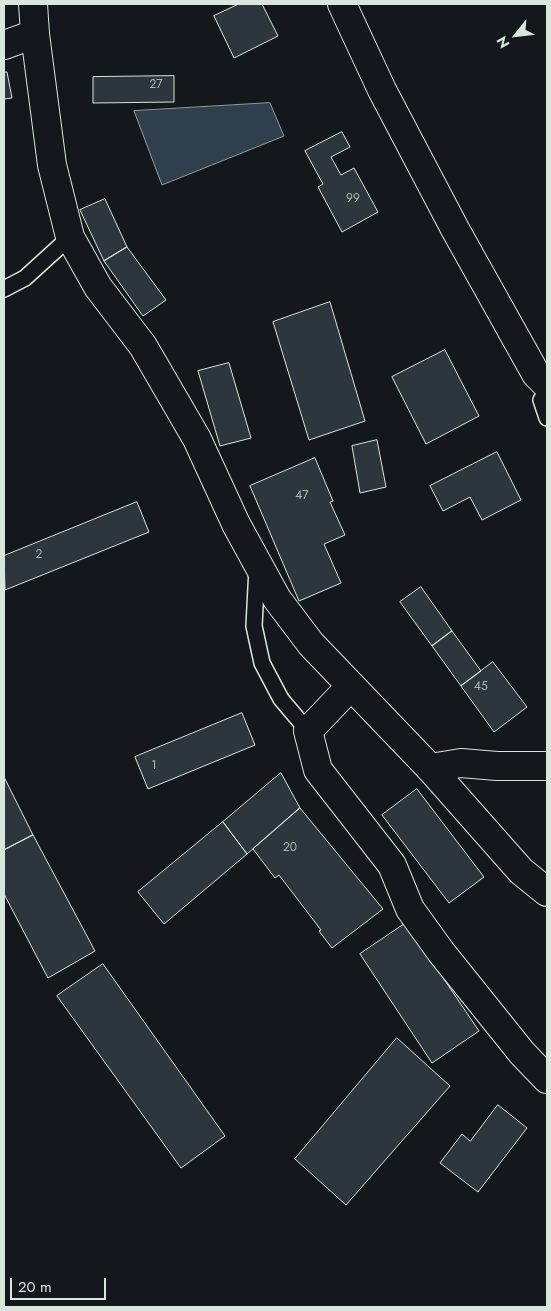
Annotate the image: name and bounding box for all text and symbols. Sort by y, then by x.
north arrow [491,10,541,60]
text: N [491,33,514,52]
house number: 27 [149,78,163,92]
house number: 99 [346,192,360,206]
house number: 47 [295,489,309,503]
house number: 2 [36,548,42,562]
house number: 45 [474,680,488,694]
house number: 1 [151,759,157,773]
house number: 20 [283,841,297,855]
scale bar [12,1268,109,1300]
text: 20 m [18,1276,52,1298]

